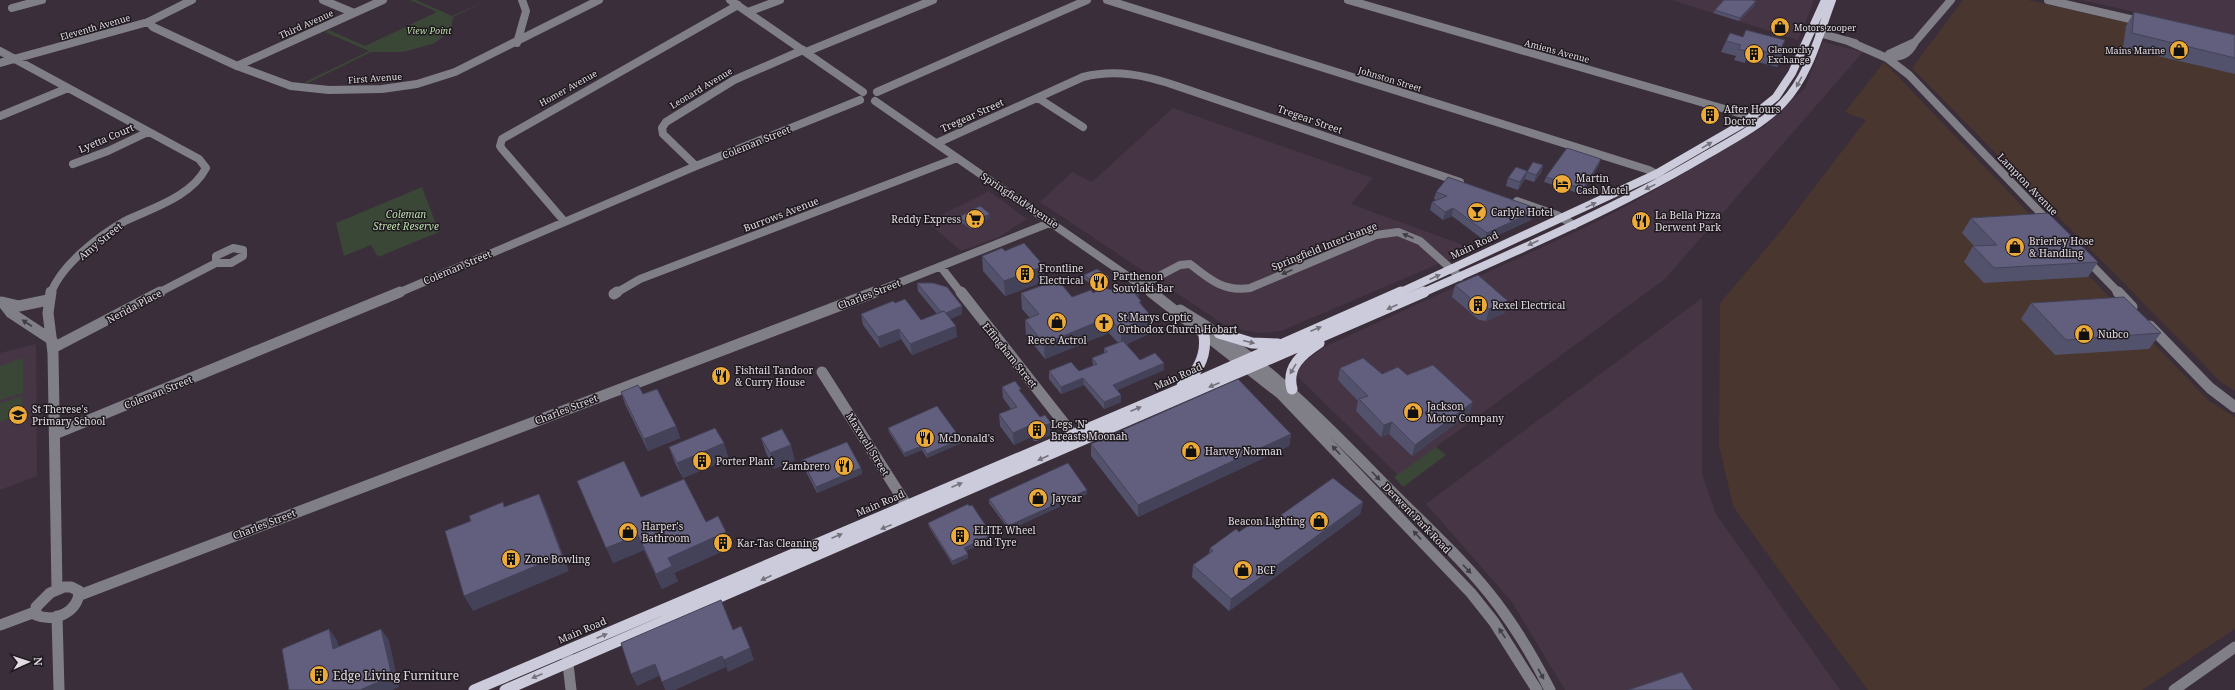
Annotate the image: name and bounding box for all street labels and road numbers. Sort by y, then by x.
street label: Third Avenue [277,6,335,42]
street label: Eleventh Avenue [58,11,132,43]
street label: Amiens Avenue [1523,36,1591,66]
street label: Johnston Street [1356,63,1423,95]
street label: Leonard Avenue [667,64,735,112]
street label: Homer Avenue [537,67,599,109]
street label: First Avenue [348,70,403,86]
street label: Tregear Street [938,95,1006,135]
street label: Tregear Street [1276,101,1345,137]
street label: Lyetta Court [76,120,136,156]
street label: Coleman Street [720,122,793,162]
street label: Lampton Avenue [1995,150,2061,218]
street label: Springfield Avenue [978,169,1062,231]
street label: Burrows Avenue [741,193,821,235]
street label: Springfield Interchange [1269,218,1379,274]
street label: Amy Street [75,219,125,263]
street label: Main Road [1448,228,1500,262]
street label: Coleman Street [421,246,493,288]
street label: Charles Street [836,275,903,312]
street label: Nerida Place [104,286,164,326]
street label: Effingham Street [979,320,1041,391]
street label: Main Road [1152,359,1204,393]
street label: Coleman Street [122,372,195,412]
street label: Charles Street [533,390,600,427]
street label: Maxwell Street [843,410,893,478]
street label: Derwent Park Road [1380,480,1454,556]
street label: Main Road [854,487,906,519]
street label: Charles Street [231,505,298,542]
street label: Main Road [556,614,608,646]

